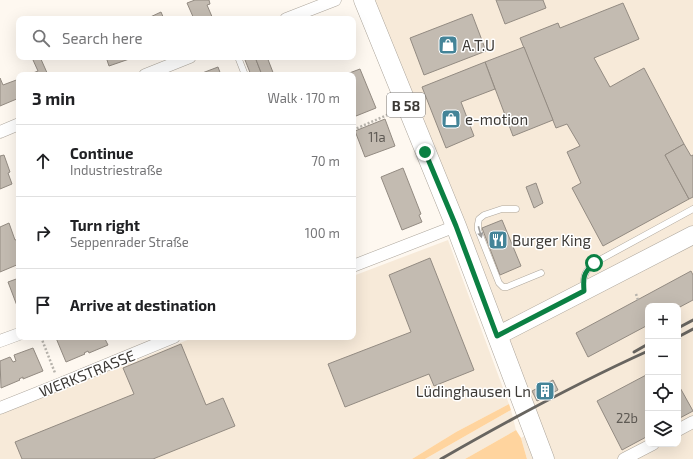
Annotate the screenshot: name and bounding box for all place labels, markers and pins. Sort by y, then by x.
shop icon: A.T.U [437,34,459,56]
place label: A.T.U [462,36,495,54]
shop icon: e-motion [440,108,462,130]
place label: e-motion [465,110,528,128]
restaurant icon: Burger King [487,229,509,251]
place label: Burger King [512,231,592,249]
building icon: Lüdinghausen Ln [534,380,556,402]
place label: Lüdinghausen Ln [416,382,531,400]

